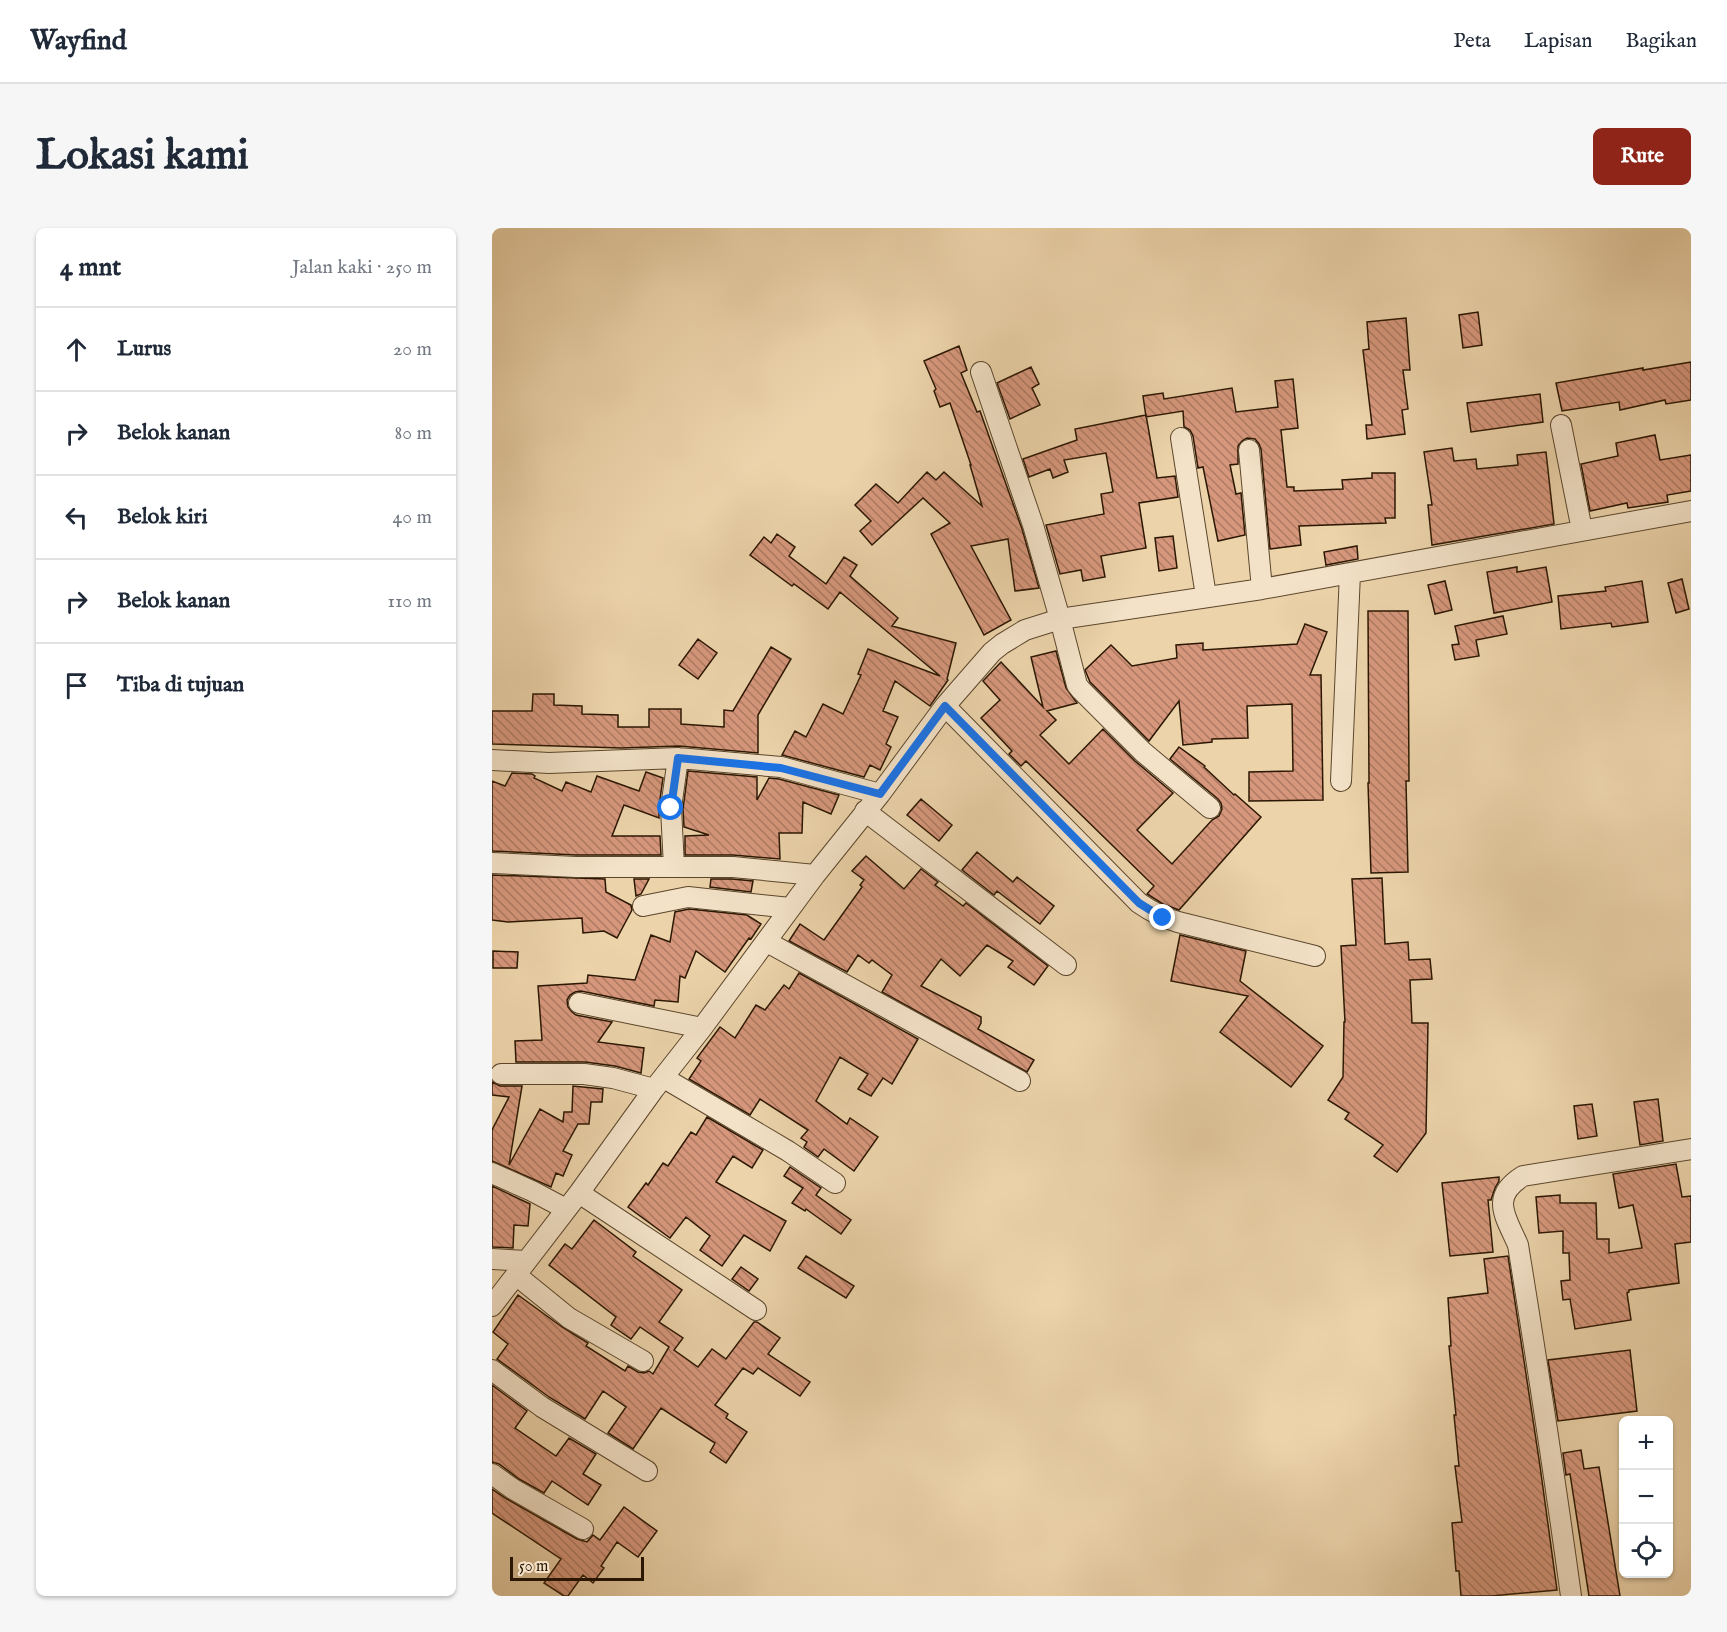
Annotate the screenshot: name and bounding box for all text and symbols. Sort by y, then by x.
text: Wayfind [30,24,127,59]
text: Peta [1453,28,1491,55]
text: Lapisan [1524,28,1593,55]
text: Bagikan [1626,28,1697,55]
button: Rute [1593,128,1691,185]
text: Lokasi kami [36,130,249,183]
text: 4 mnt [60,251,121,284]
text: Jalan kaki · 250 m [292,255,432,280]
icon: ahead [60,333,93,366]
text: Lurus [117,335,171,363]
text: 20 m [393,337,432,362]
icon: right [60,417,93,450]
text: Belok kanan [117,419,230,447]
text: 80 m [395,421,432,446]
icon: left [60,501,93,534]
text: Belok kiri [117,503,208,531]
text: 40 m [393,505,432,530]
icon: right [60,585,93,618]
text: Belok kanan [117,587,230,615]
text: 110 m [388,589,432,614]
icon: arrive [60,669,93,702]
text: Tiba di tujuan [117,671,244,699]
route start [657,794,683,820]
route end [1149,904,1175,930]
map controls [1619,1416,1673,1578]
button: + [1619,1416,1673,1470]
button: − [1619,1470,1673,1524]
button: locate [1619,1524,1673,1578]
scale bar [510,1554,644,1582]
text: 50 m [519,1557,548,1577]

